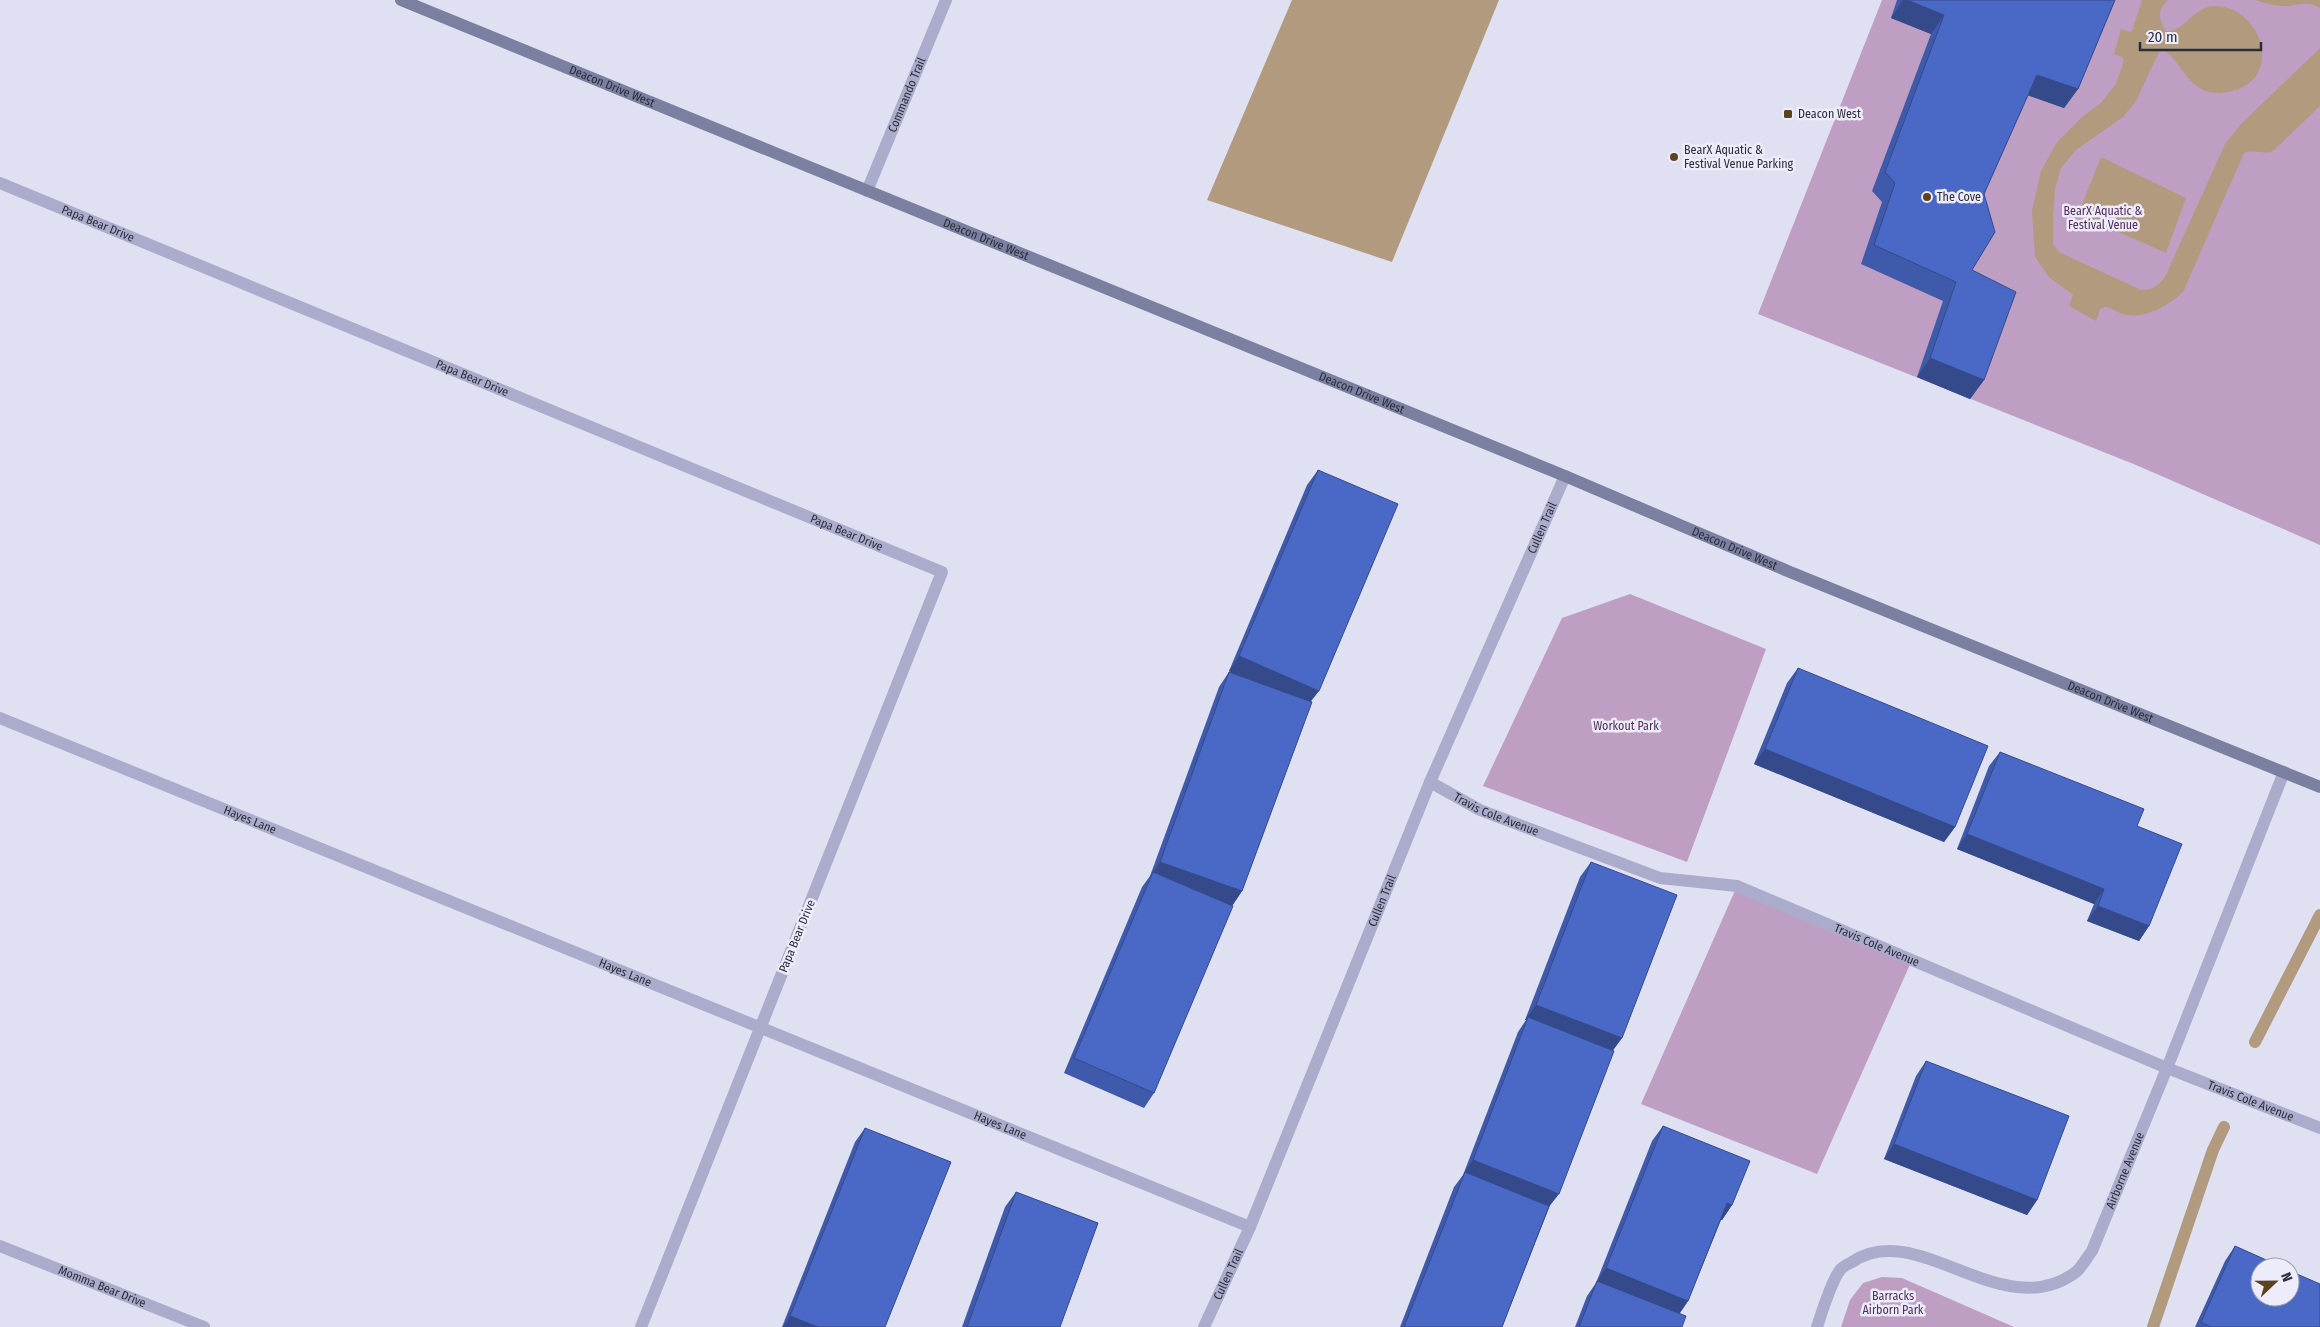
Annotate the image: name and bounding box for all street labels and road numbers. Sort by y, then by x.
street label: Commando Trail [885,55,928,134]
street label: Deacon Drive West [567,63,657,110]
street label: Papa Bear Drive [60,202,136,245]
street label: Deacon Drive West [941,215,1031,263]
street label: Papa Bear Drive [434,357,511,399]
street label: Deacon Drive West [1317,369,1407,417]
street label: Cullen Trail [1525,500,1560,556]
street label: Papa Bear Drive [808,511,885,554]
street label: Deacon Drive West [1690,524,1779,573]
street label: Deacon Drive West [2066,678,2155,726]
street label: Travis Cole Avenue [1451,790,1541,839]
street label: Hayes Lane [222,803,278,837]
street label: Cullen Trail [1365,873,1399,929]
street label: Papa Bear Drive [776,898,818,974]
street label: Travis Cole Avenue [1832,921,1922,969]
street label: Hayes Lane [597,956,654,990]
street label: Travis Cole Avenue [2206,1078,2296,1124]
street label: Hayes Lane [972,1108,1029,1142]
street label: Airborne Avenue [2103,1130,2147,1211]
street label: Cullen Trail [1210,1247,1246,1302]
street label: Momma Bear Drive [57,1263,148,1310]

